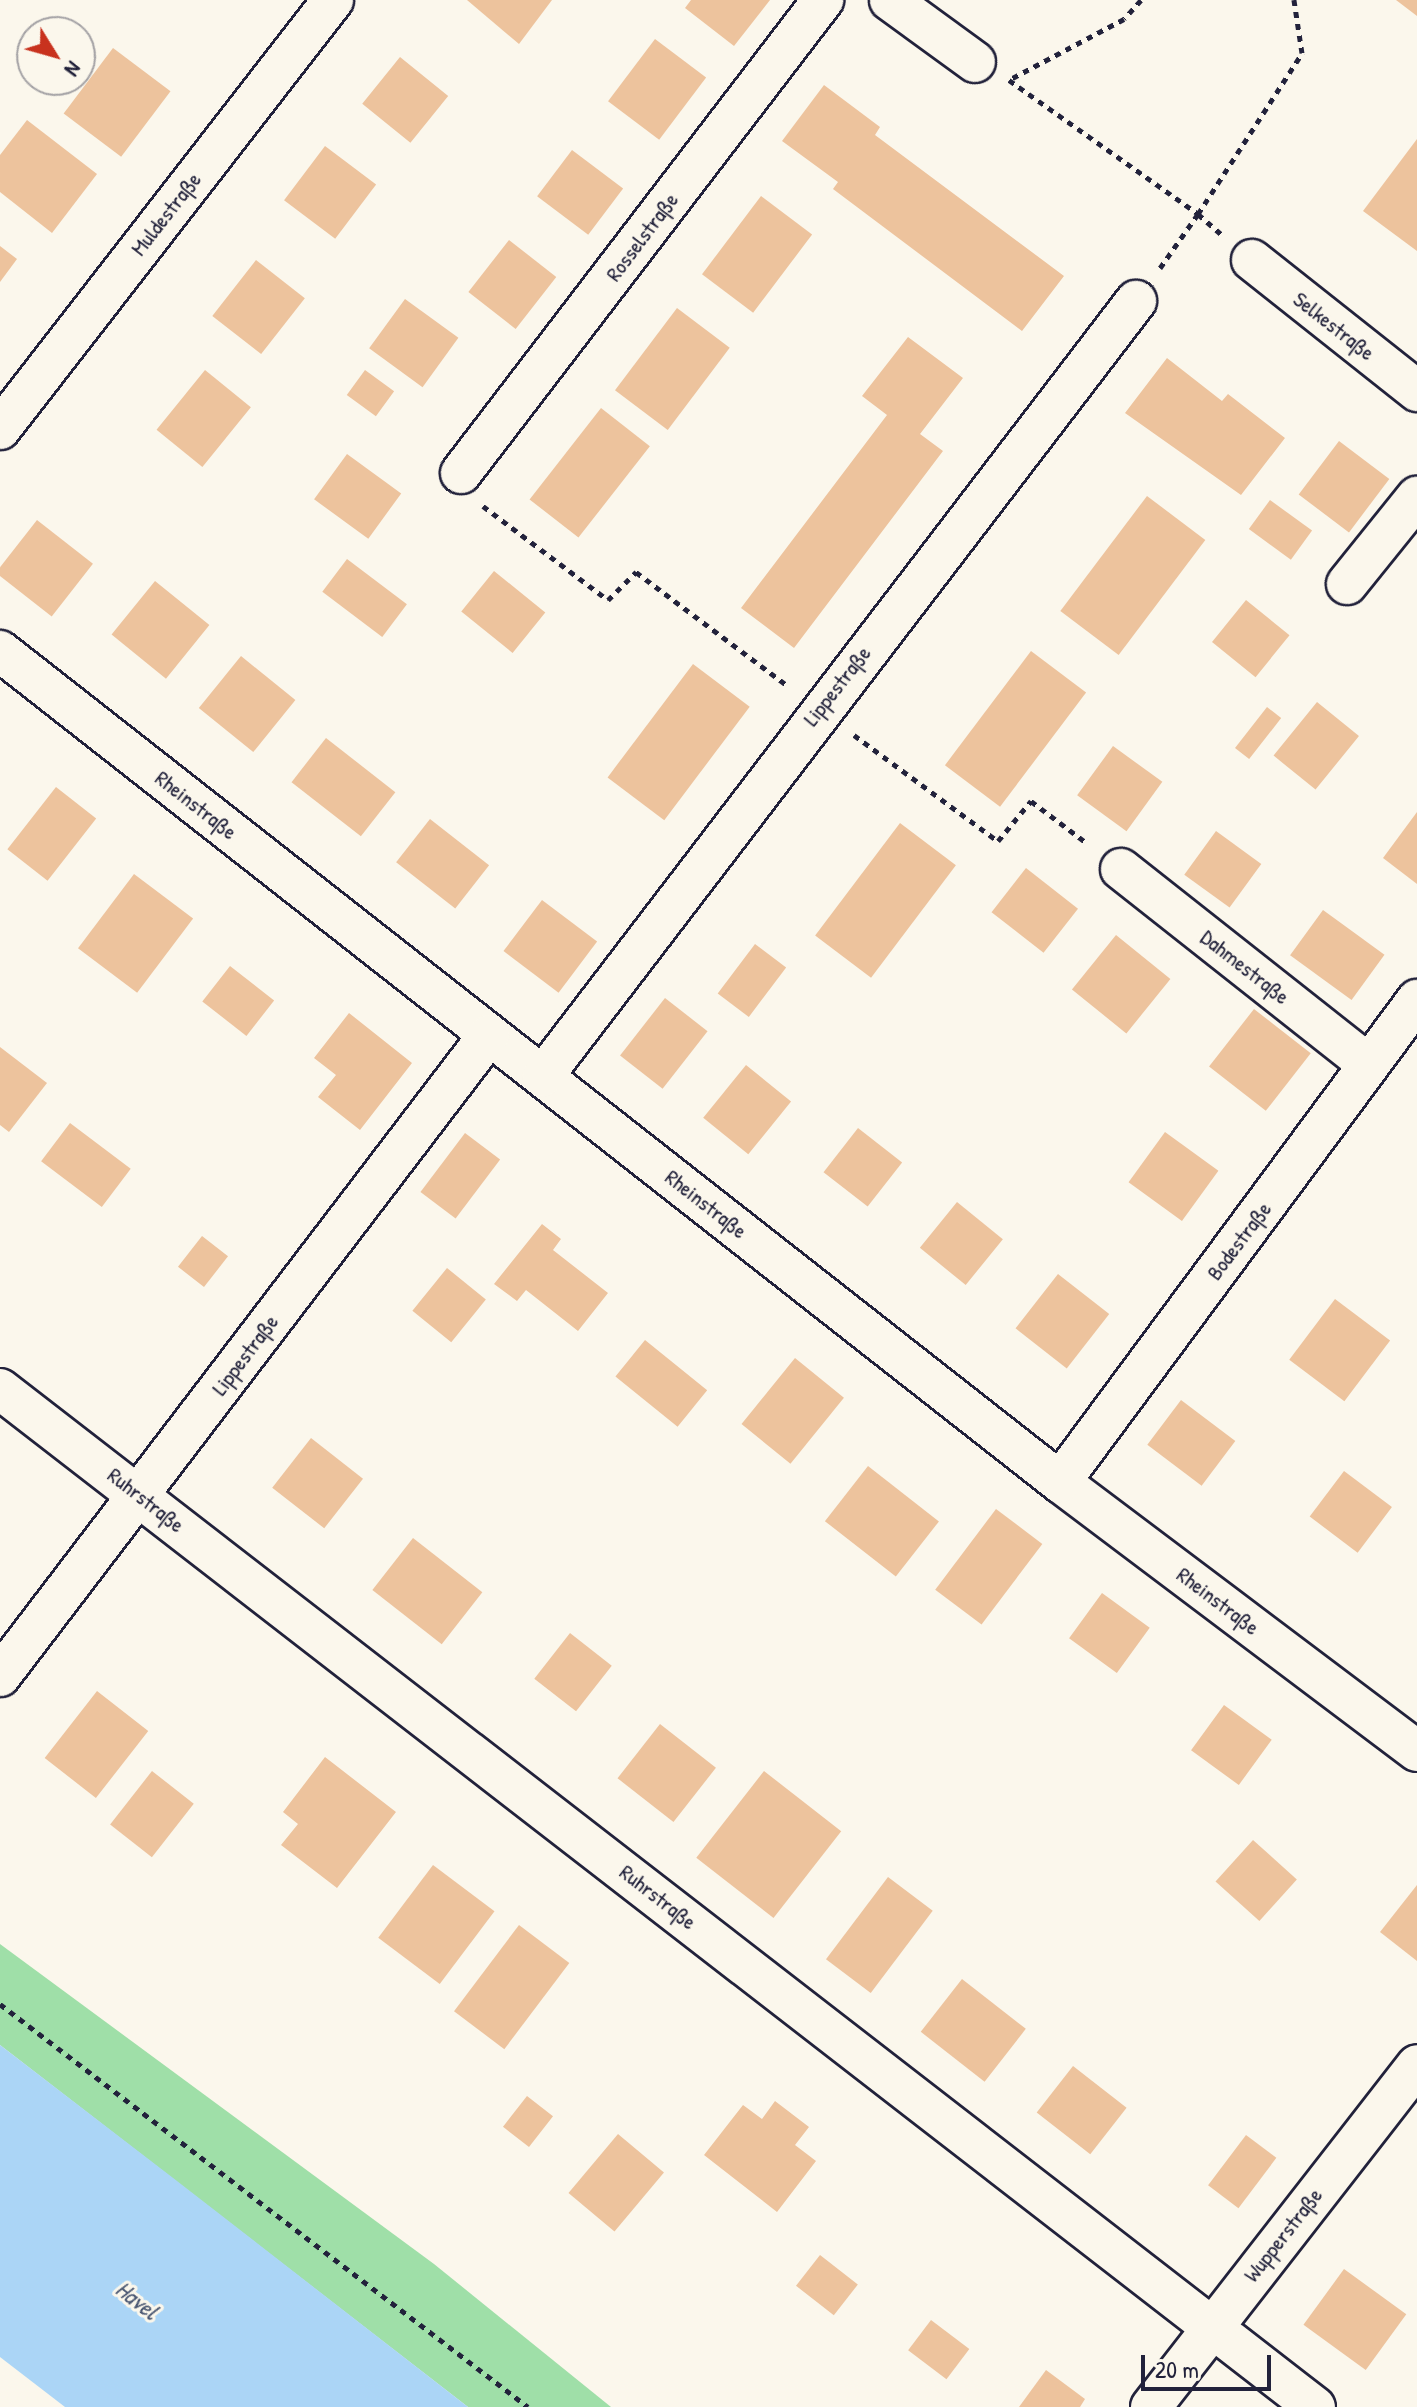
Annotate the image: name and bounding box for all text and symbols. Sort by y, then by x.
north arrow [16,16,96,96]
text: N [58,56,89,83]
street label: Muldestraße [125,167,207,261]
street label: Rosselstraße [600,188,684,286]
street label: Selkestraße [1288,286,1380,366]
street label: Lippestraße [798,641,876,731]
street label: Rheinstraße [150,765,242,845]
street label: Dahmestraße [1195,924,1295,1010]
street label: Rheinstraße [660,1164,752,1244]
street label: Bodestraße [1201,1197,1277,1285]
street label: Lippestraße [206,1309,284,1401]
street label: Ruhrstraße [102,1462,190,1538]
street label: Rheinstraße [1172,1561,1264,1641]
street label: Ruhrstraße [614,1859,702,1935]
street label: Wupperstraße [1238,2183,1328,2287]
water label: Havel [110,2274,164,2326]
scale bar [1145,2339,1275,2389]
text: 20 m [1155,2353,1199,2385]

